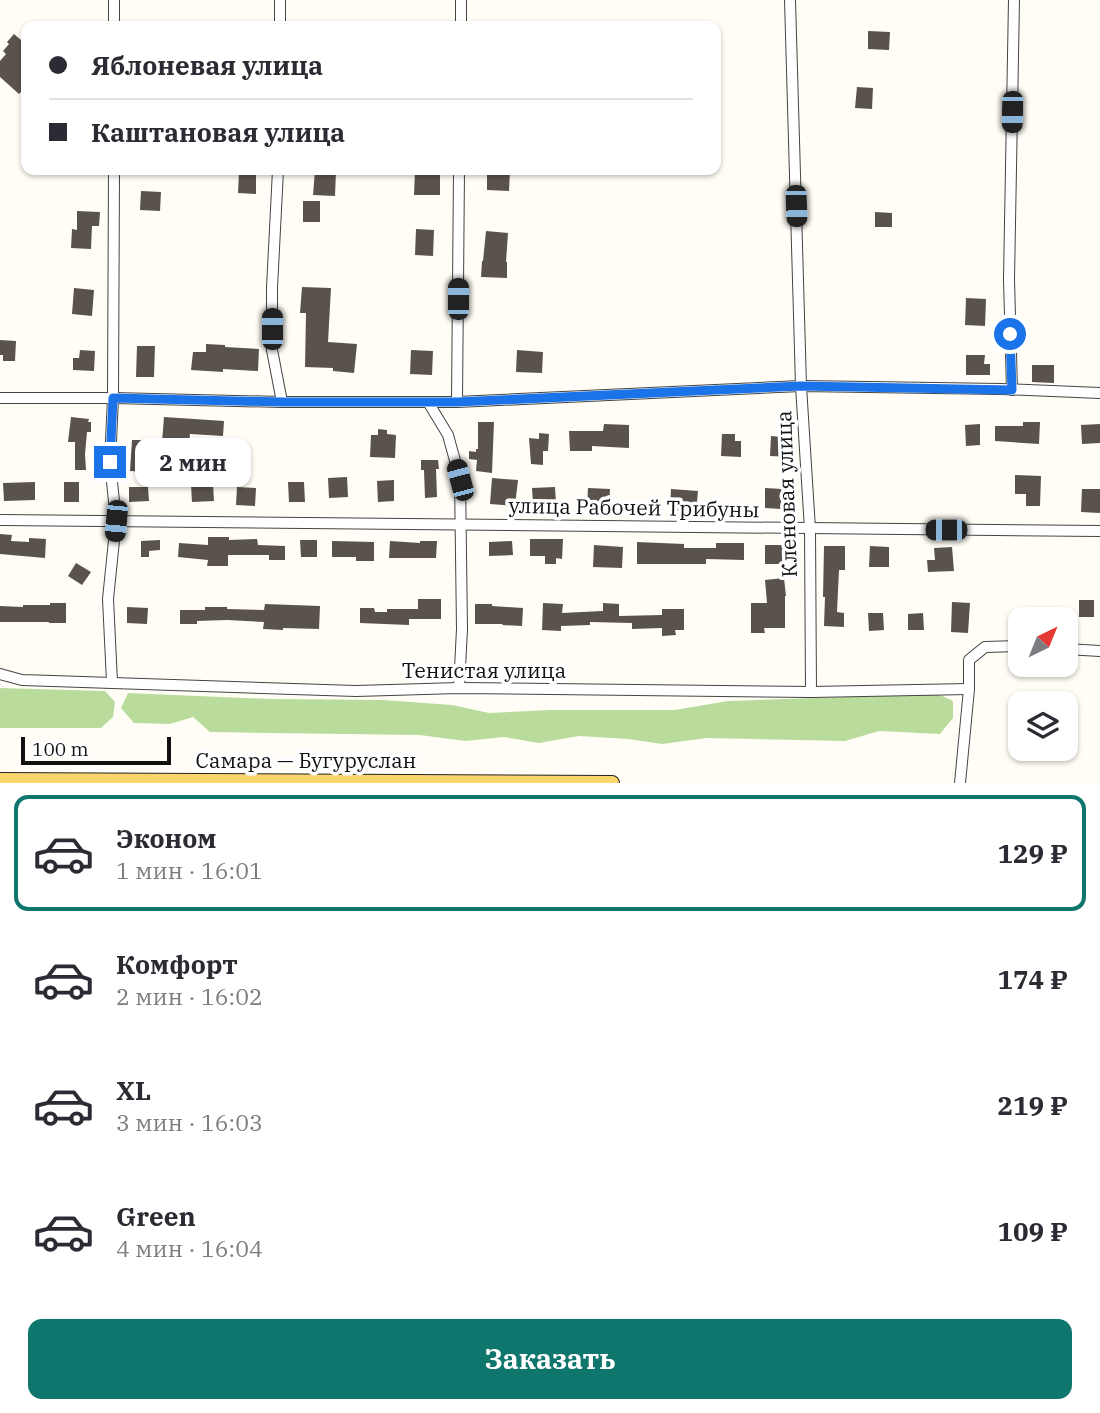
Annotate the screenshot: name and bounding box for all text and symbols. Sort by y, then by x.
text: Яблоневая улица [91,48,323,82]
car [1002,91,1023,133]
text: Каштановая улица [91,115,345,149]
car [785,185,808,227]
car [448,278,469,320]
car [262,308,283,350]
route start [994,318,1026,350]
street label: Кленовая улица [769,410,803,578]
callout: 2 мин [134,438,250,486]
route end [94,446,126,478]
text: 2 мин [159,447,227,477]
car [445,457,476,503]
street label: улица Рабочей Трибуны [508,491,760,523]
car [104,499,129,543]
car [926,520,968,541]
north arrow [1008,607,1078,677]
map controls [1008,607,1078,761]
street label: Тенистая улица [402,656,566,684]
button: layers [1008,691,1078,761]
scale bar [21,734,172,766]
text: 100 m [32,737,89,761]
street label: Самара — Бугуруслан [196,746,416,774]
text: Эконом [116,821,217,855]
icon: car [32,822,95,885]
text: 129 ₽ [997,836,1068,870]
text: 1 мин · 16:01 [116,855,263,885]
text: Комфорт [116,947,238,981]
icon: car [32,948,95,1011]
text: 174 ₽ [997,962,1068,996]
text: 2 мин · 16:02 [116,981,263,1011]
text: XL [116,1073,151,1107]
icon: car [32,1074,95,1137]
text: 219 ₽ [997,1088,1068,1122]
text: 3 мин · 16:03 [116,1107,263,1137]
text: Green [116,1199,196,1233]
icon: car [32,1200,95,1263]
text: 109 ₽ [997,1214,1068,1248]
text: 4 мин · 16:04 [116,1233,263,1263]
button: Заказать [28,1319,1072,1399]

